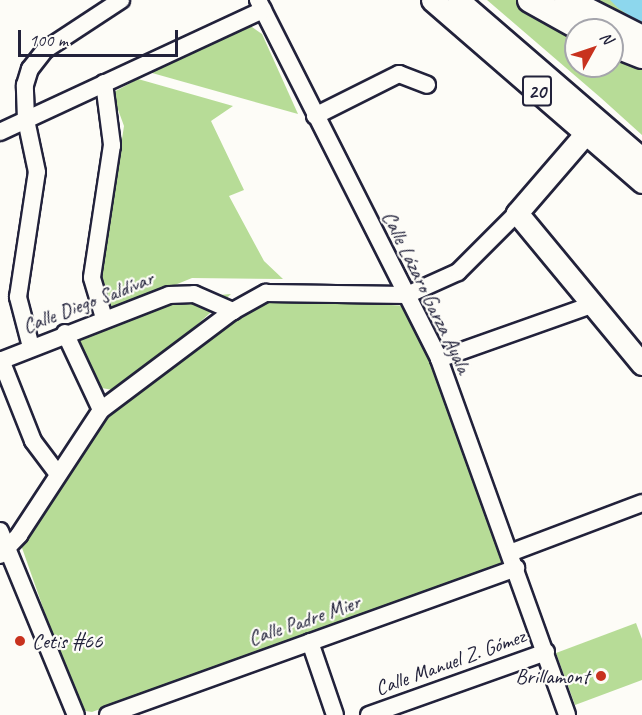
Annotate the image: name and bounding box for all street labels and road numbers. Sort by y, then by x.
road number: 20 [522,74,552,108]
street label: Calle Lázaro Garza Ayala [377,207,477,377]
street label: Calle Diego Saldívar [18,265,158,339]
street label: Calle Padre Mier [244,589,364,651]
street label: Calle Manuel Z. Gómez [371,623,529,701]

